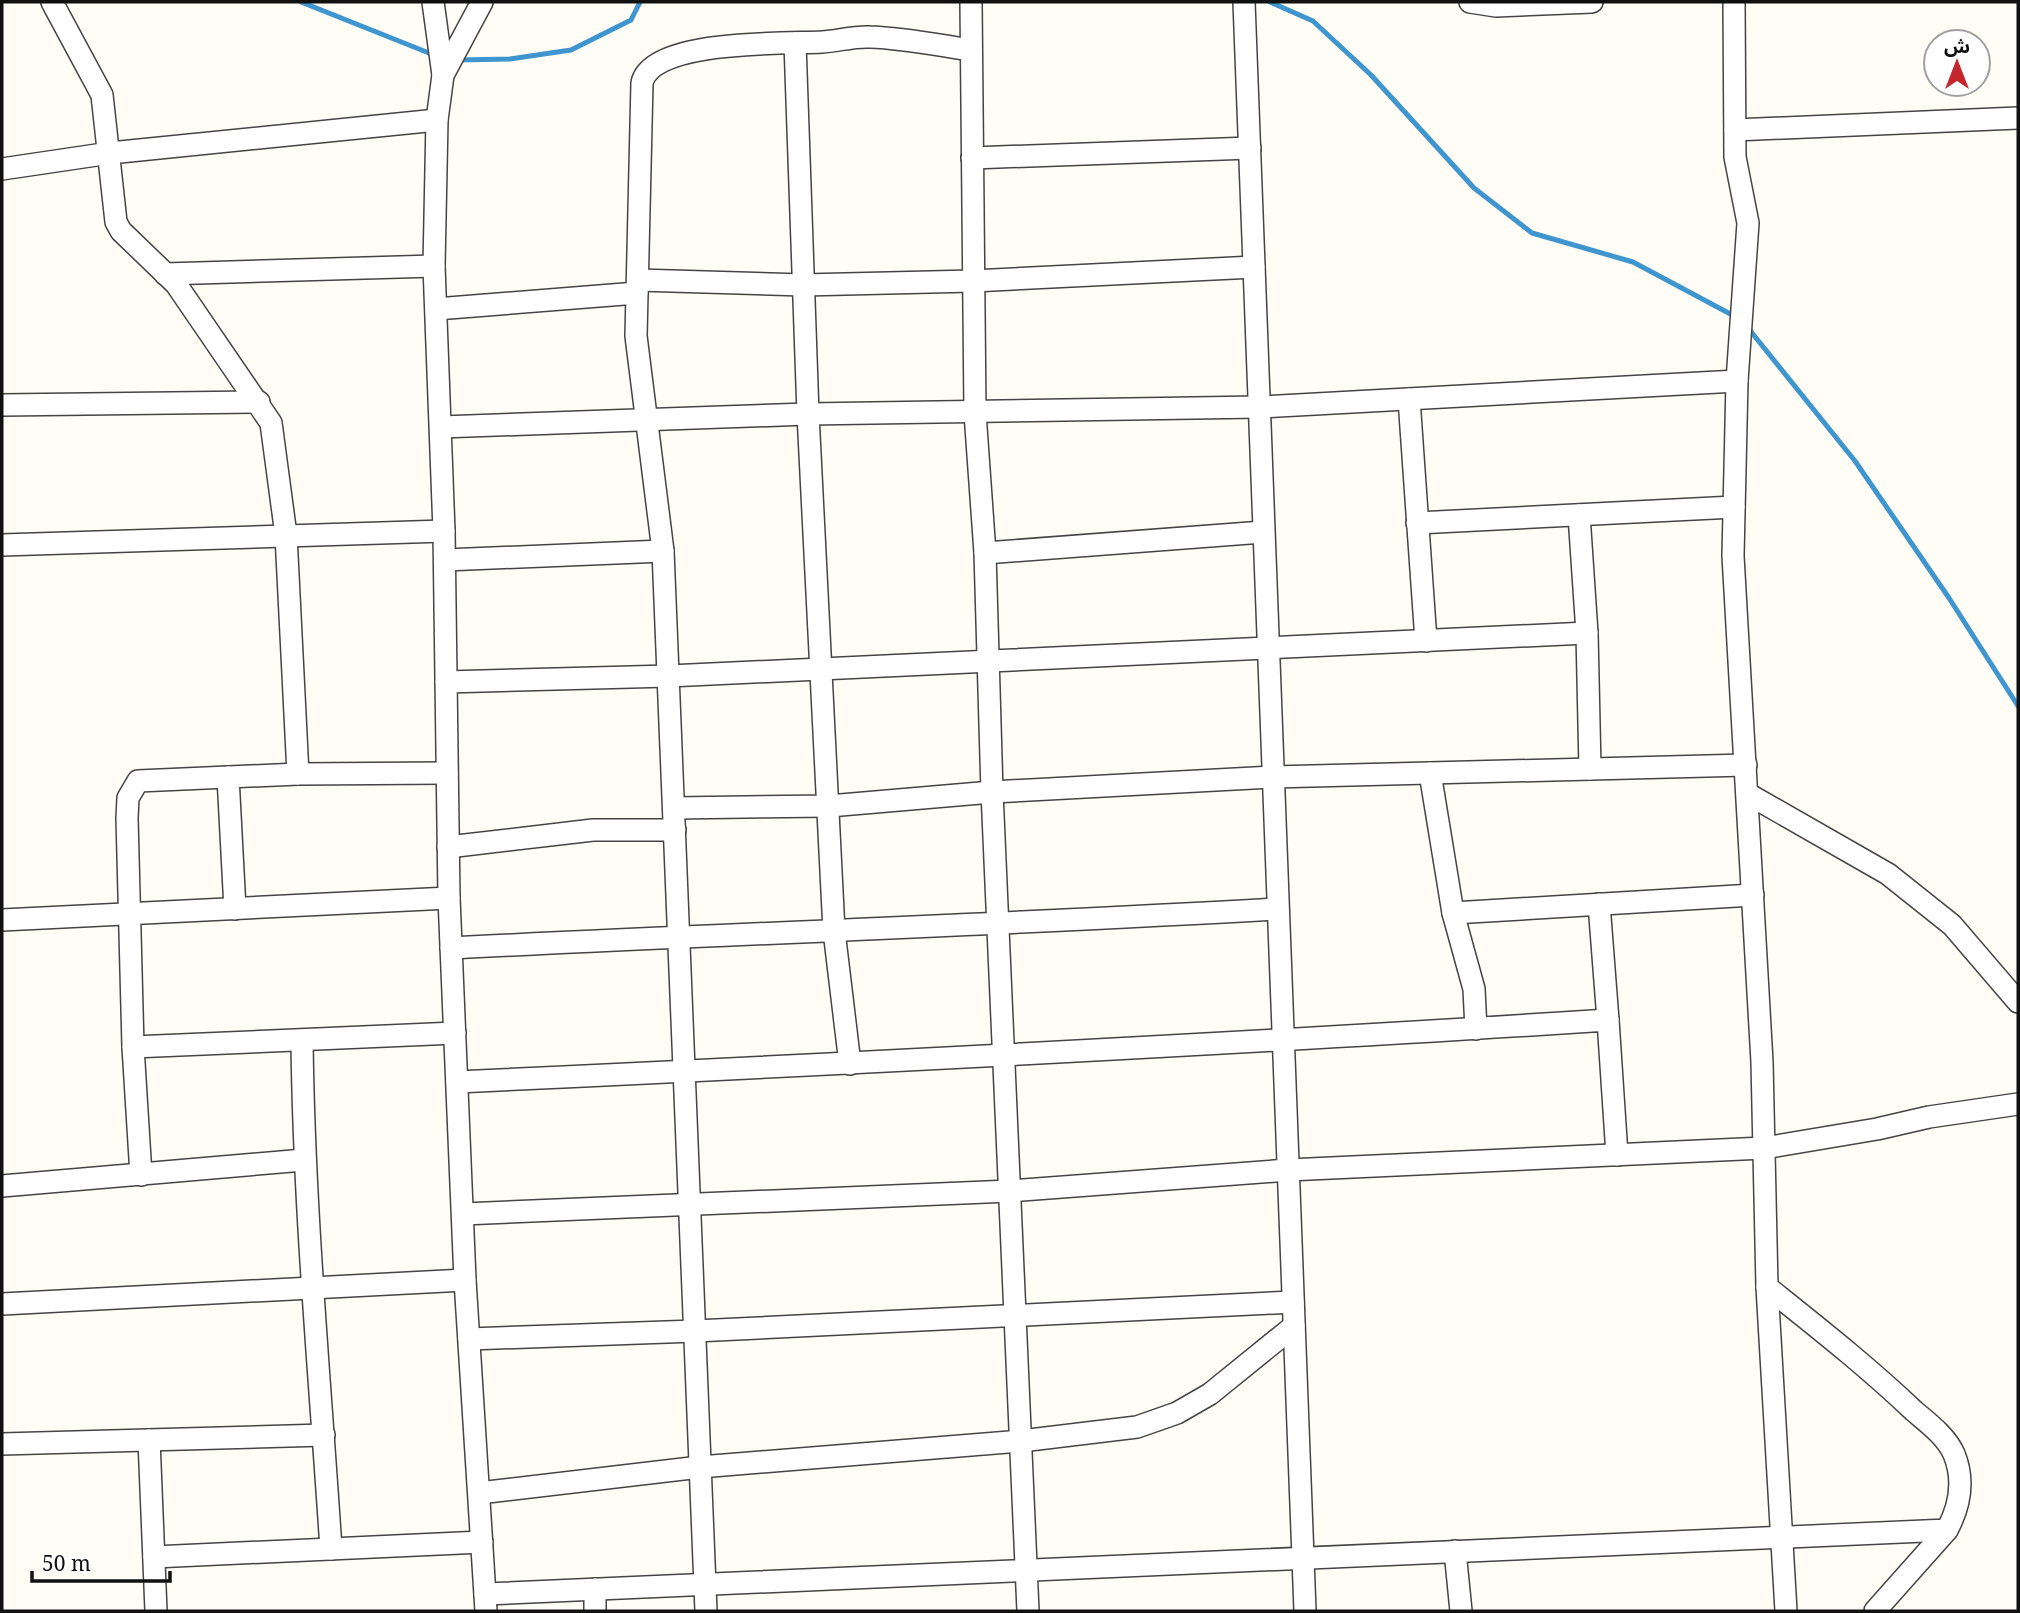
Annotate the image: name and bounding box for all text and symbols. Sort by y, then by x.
north arrow [1922,28,1992,98]
text: ش [1944,33,1970,59]
scale bar [32,1540,170,1584]
text: 50 m [42,1549,91,1577]

